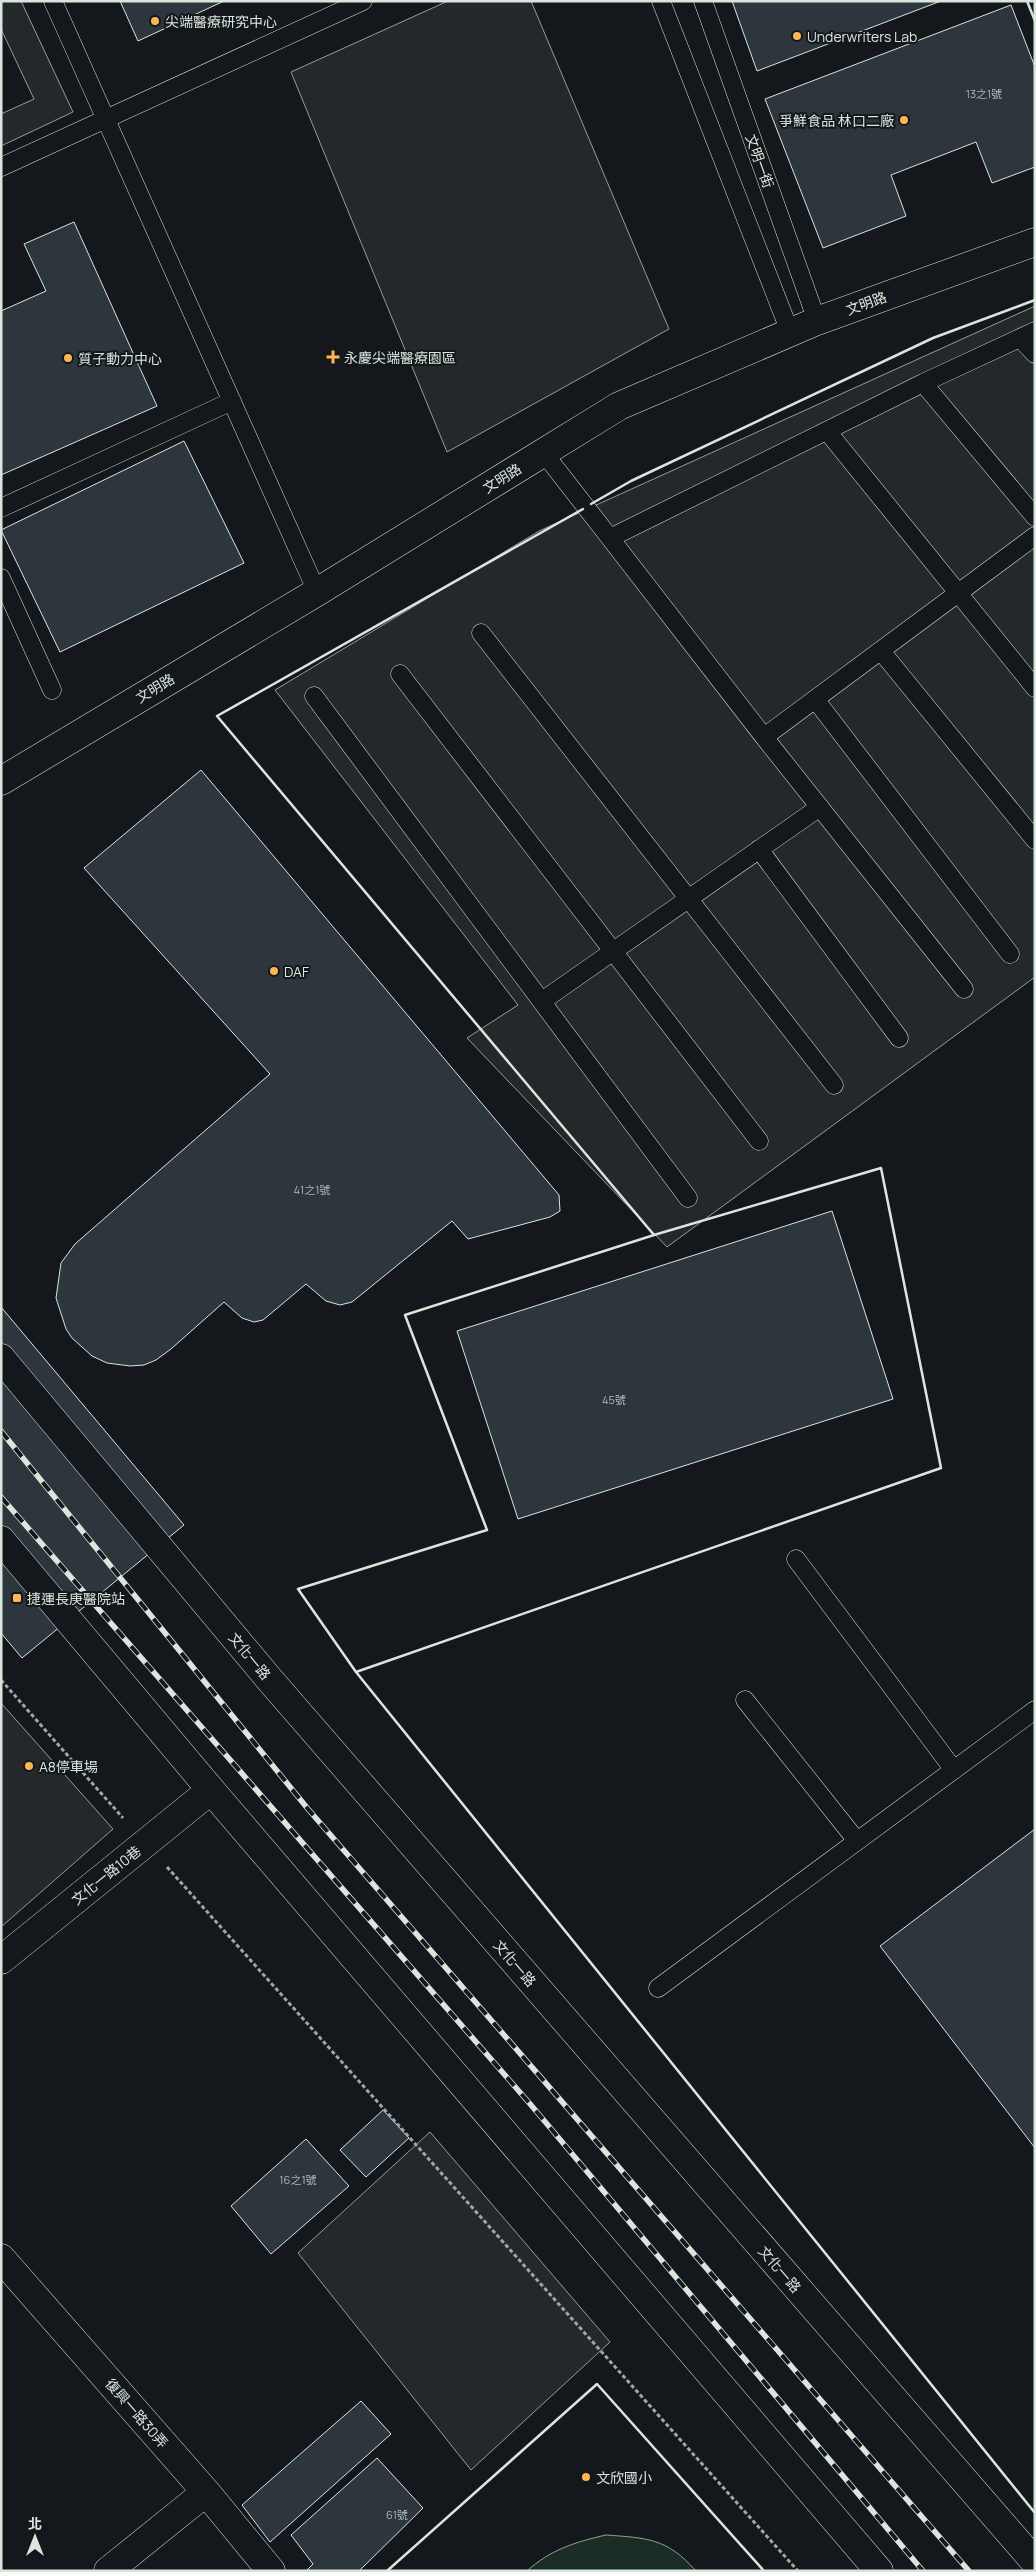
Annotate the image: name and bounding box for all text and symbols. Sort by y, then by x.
place label: 尖端醫療研究中心 [165,12,277,31]
marker: 尖端醫療研究中心 [149,15,161,27]
place label: Underwriters Lab [807,27,917,46]
marker: Underwriters Lab [791,30,803,42]
house number: 13之1號 [966,86,1002,101]
place label: 爭鮮食品 林口二廠 [779,111,894,130]
marker: 爭鮮食品 林口二廠 [898,114,910,126]
street label: 文明一街 [741,131,779,191]
street label: 文明路 [843,287,889,319]
place label: 永慶尖端醫療園區 [344,348,456,367]
place label: 質子動力中心 [78,349,162,368]
marker: 永慶尖端醫療園區 [326,350,340,364]
marker: 質子動力中心 [62,352,74,364]
street label: 文明路 [479,459,525,497]
street label: 文明路 [132,669,178,707]
place label: DAF [284,962,309,981]
marker: DAF [268,965,280,977]
house number: 41之1號 [293,1182,331,1197]
house number: 45號 [602,1392,626,1407]
place label: 捷運長庚醫院站 [27,1589,125,1608]
marker: 捷運長庚醫院站 [11,1592,23,1604]
street label: 文化一路 [225,1628,275,1684]
place label: A8停車場 [39,1757,98,1776]
marker: A8停車場 [23,1760,35,1772]
street label: 文化一路10巷 [67,1841,145,1909]
street label: 文化一路 [489,1936,541,1990]
house number: 16之1號 [279,2172,317,2187]
street label: 文化一路 [754,2242,806,2296]
street label: 復興一路30弄 [102,2374,172,2452]
place label: 文欣國小 [596,2468,652,2487]
marker: 文欣國小 [580,2471,592,2483]
house number: 61號 [386,2507,408,2522]
north arrow [10,2512,60,2562]
text: 北 [28,2514,42,2533]

